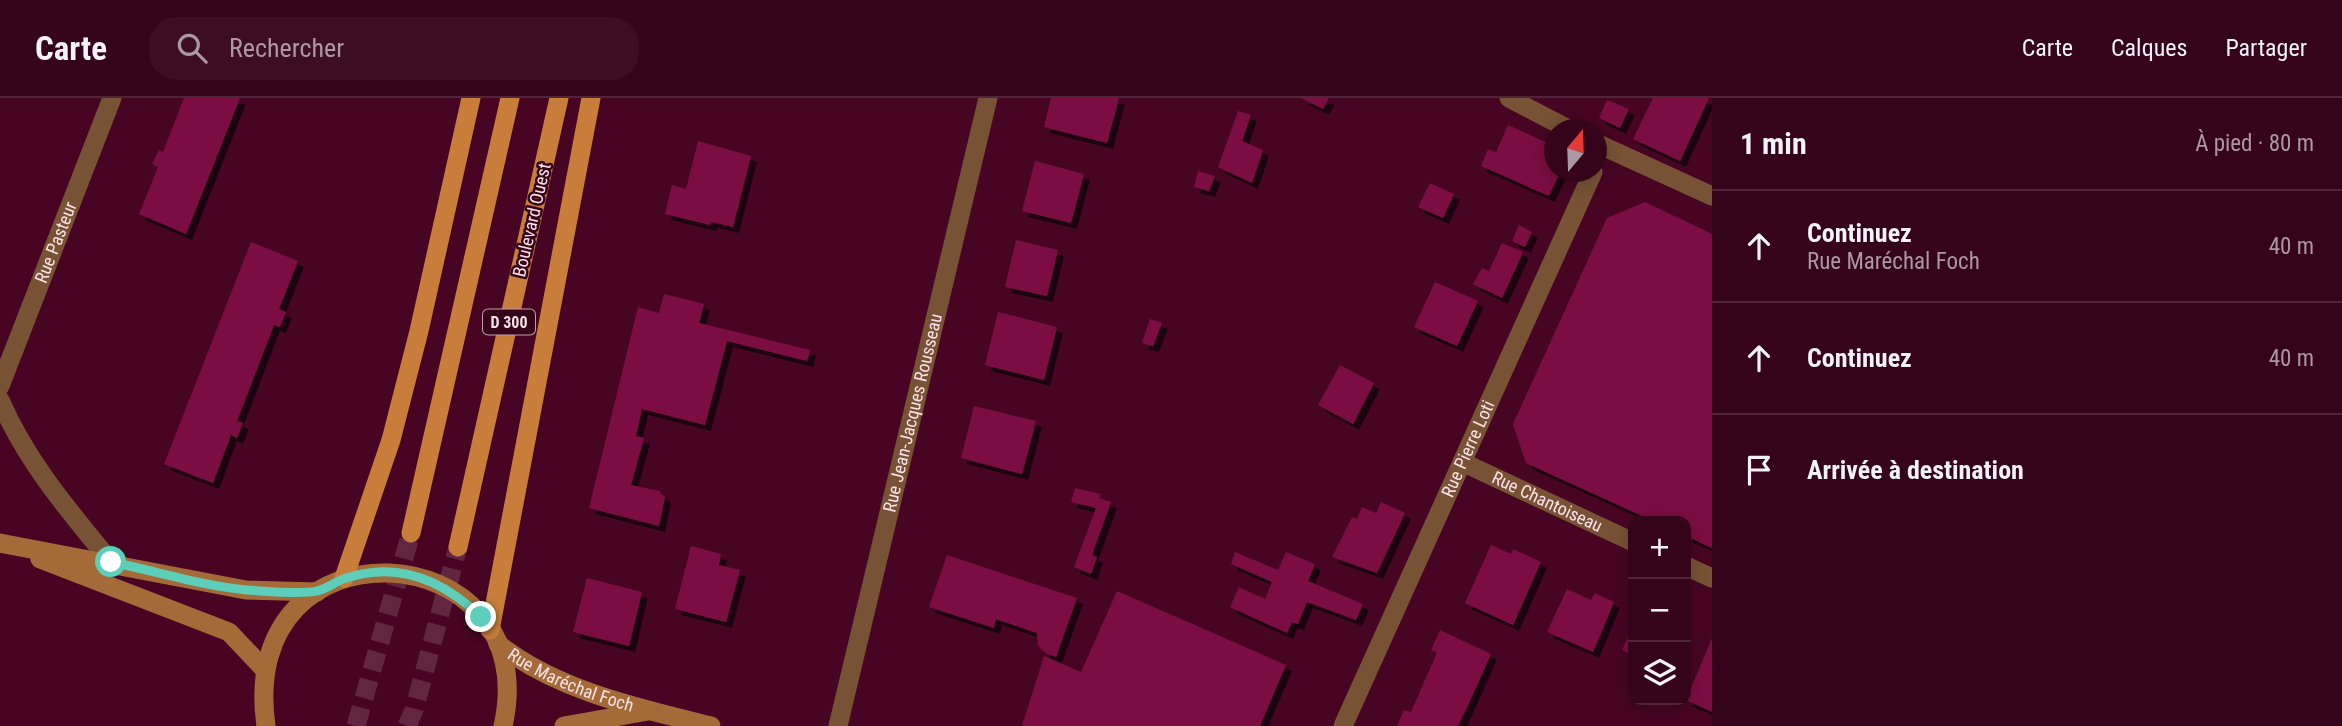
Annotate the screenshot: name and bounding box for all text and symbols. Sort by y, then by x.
search box [149,17,639,80]
text: Carte [35,29,107,68]
icon: search [173,29,211,67]
text: Rechercher [229,33,344,63]
text: Carte [2022,34,2073,62]
text: Calques [2111,34,2187,62]
text: Partager [2225,34,2307,62]
north arrow [1544,119,1607,182]
text: 1 min [1740,126,1807,161]
text: À pied · 80 m [2195,130,2314,157]
street label: Boulevard Ouest [508,161,555,279]
street label: Rue Pasteur [30,198,81,286]
text: Continuez [1807,218,1912,248]
icon: ahead [1740,227,1778,265]
text: 40 m [2269,233,2314,260]
text: Rue Maréchal Foch [1807,248,1980,275]
road number: D 300 [483,310,535,334]
street label: Rue Jean-Jacques Rousseau [878,311,946,514]
icon: ahead [1740,339,1778,377]
text: Continuez [1807,343,1912,373]
text: 40 m [2269,345,2314,372]
street label: Rue Pierre Loti [1437,397,1499,500]
icon: arrive [1740,451,1778,489]
text: Arrivée à destination [1807,455,2024,485]
street label: Rue Chantoiseau [1489,467,1606,536]
map controls [1628,516,1691,705]
button: + [1628,516,1691,579]
route start [95,546,126,577]
button: − [1628,579,1691,642]
route end [465,601,496,632]
button: layers [1628,642,1691,705]
street label: Rue Maréchal Foch [504,643,636,716]

